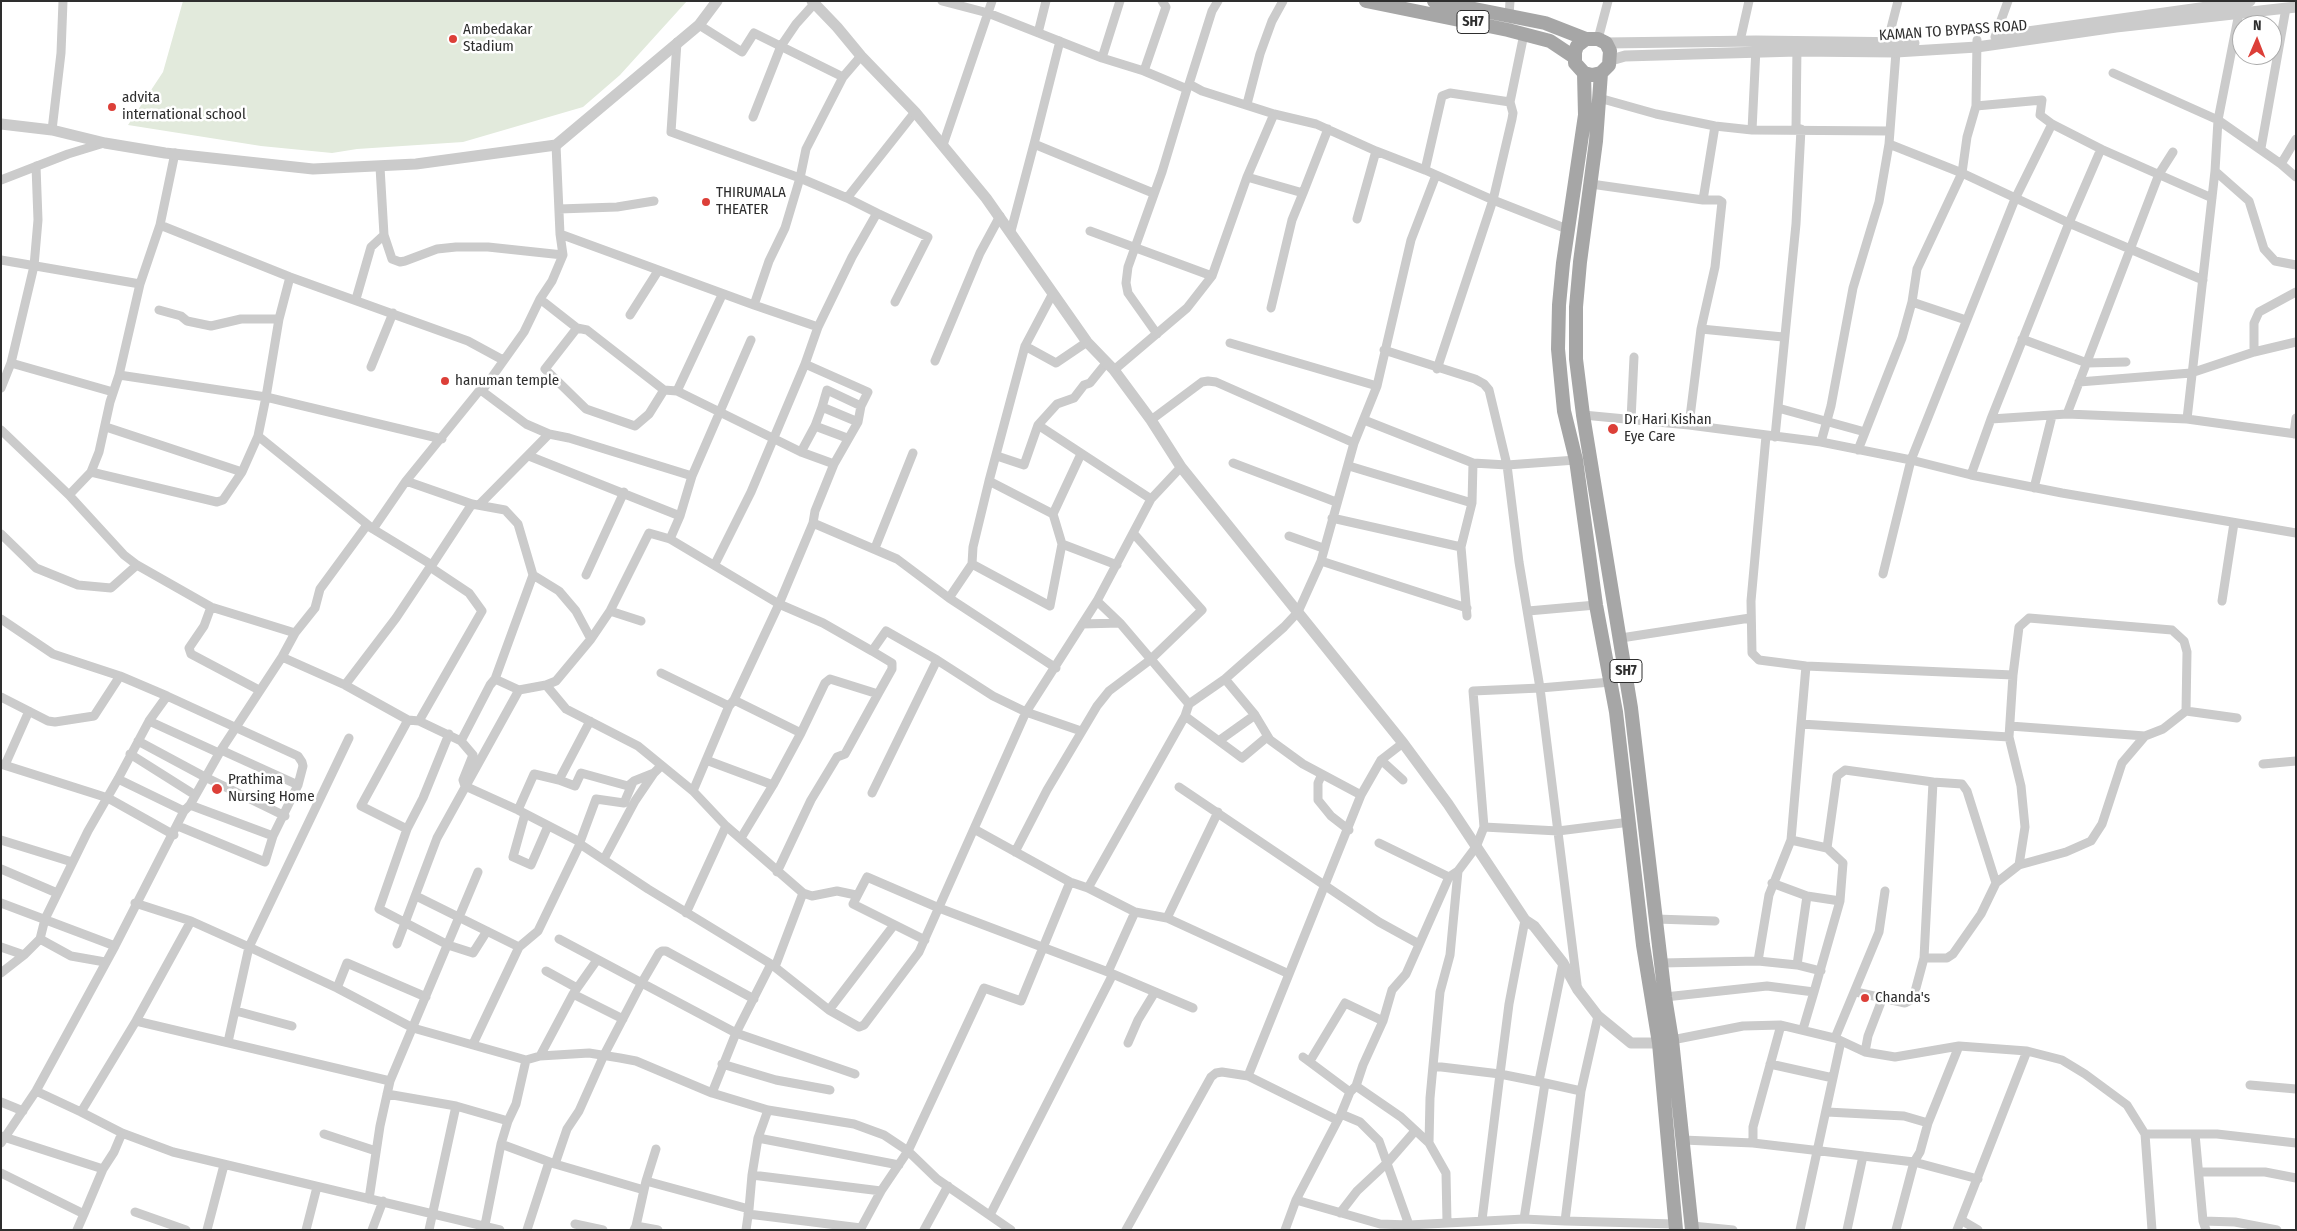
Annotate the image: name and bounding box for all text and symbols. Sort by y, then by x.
road number: SH7 [1457,11,1489,34]
north arrow [2232,15,2282,65]
street label: KAMAN TO BYPASS ROAD [1878,17,2028,45]
text: N [2253,17,2262,34]
place label: Ambedakar Stadium [463,21,533,56]
marker: Ambedakar Stadium [447,33,459,45]
place label: advita international school [122,89,246,124]
marker: advita international school [106,101,118,113]
place label: THIRUMALA THEATER [716,184,786,219]
marker: THIRUMALA THEATER [700,196,712,208]
place label: hanuman temple [455,372,559,390]
marker: hanuman temple [439,375,451,387]
place label: Dr Hari Kishan Eye Care [1624,411,1712,446]
marker: Dr Hari Kishan Eye Care [1606,422,1620,436]
road number: SH7 [1610,659,1642,682]
place label: Prathima Nursing Home [228,771,315,806]
marker: Prathima Nursing Home [210,782,224,796]
place label: Chanda's [1875,989,1930,1007]
marker: Chanda's [1859,992,1871,1004]

